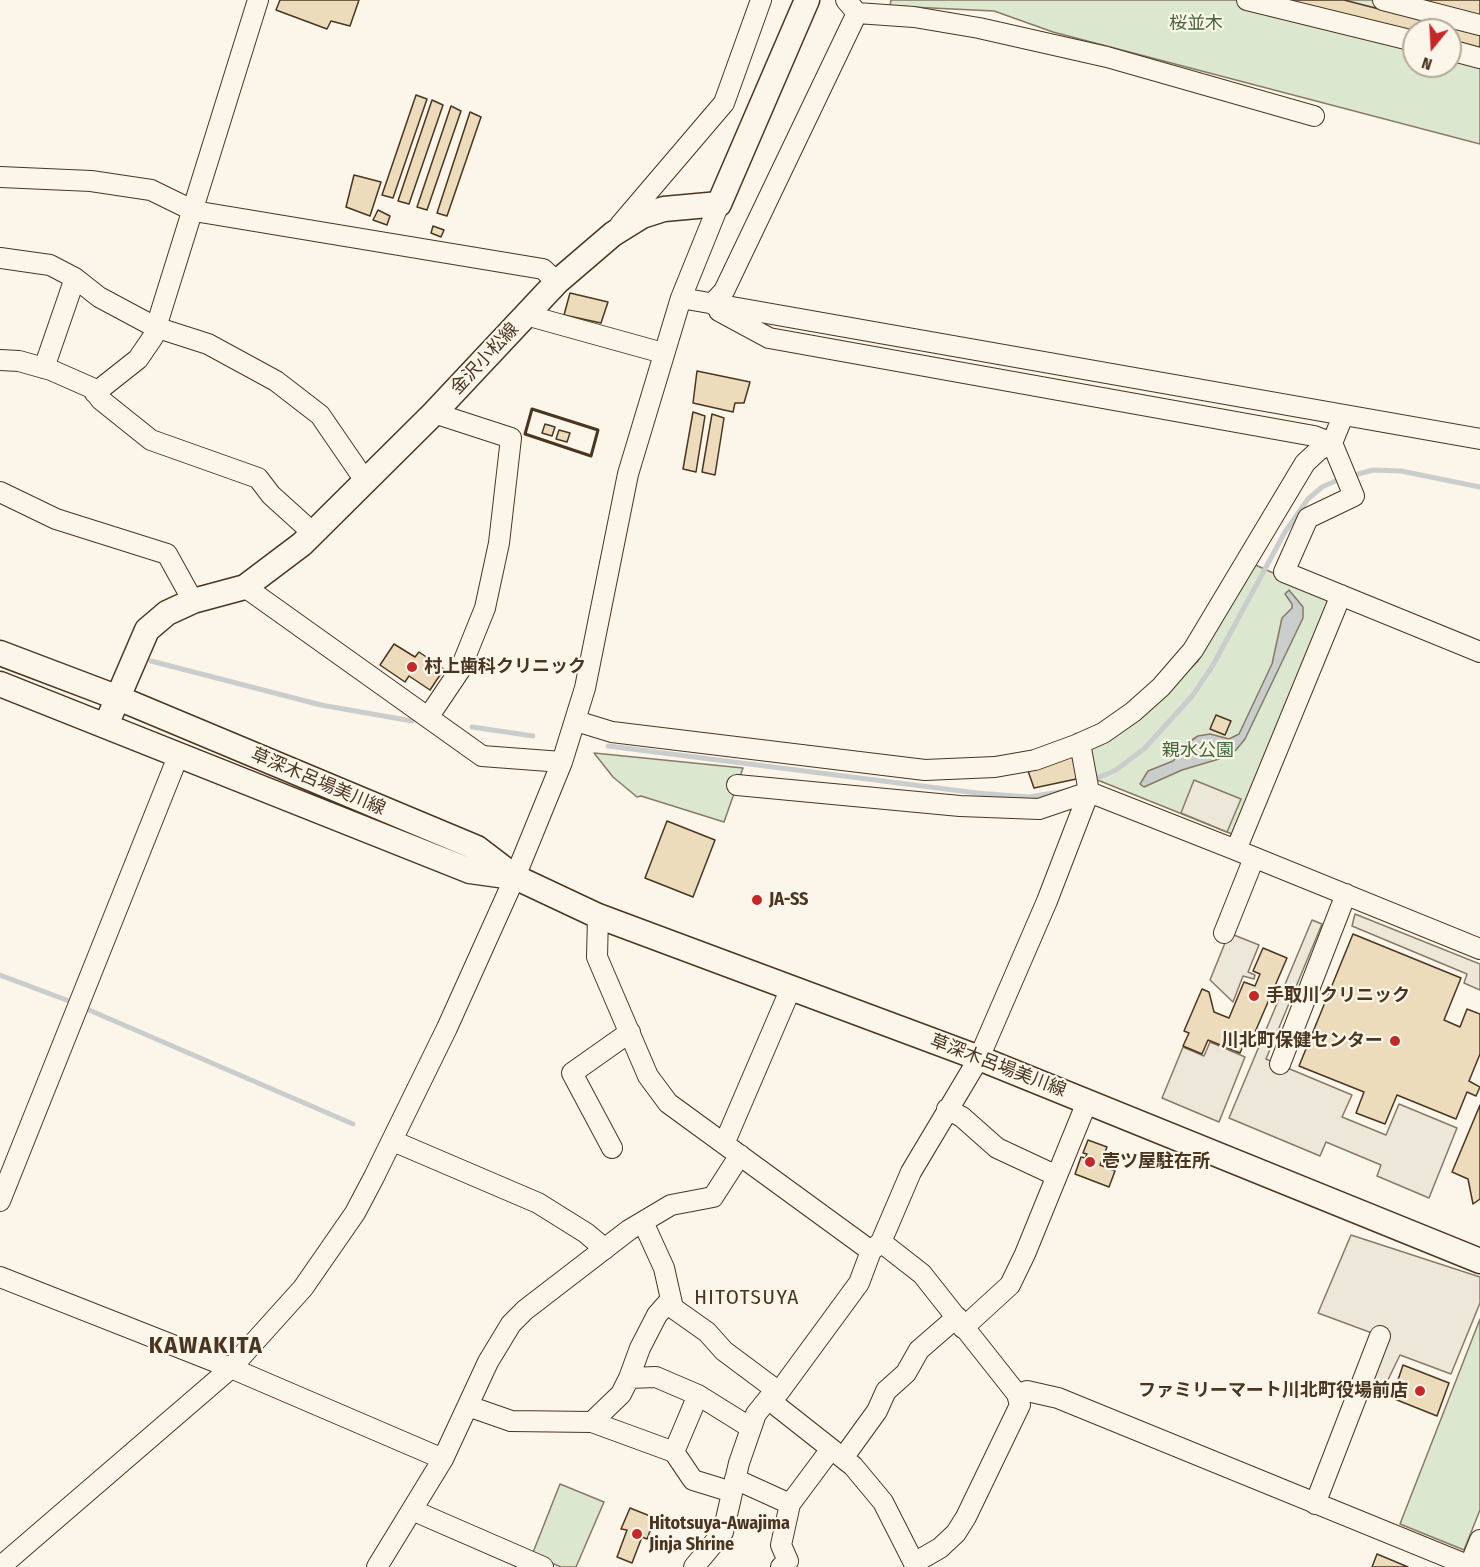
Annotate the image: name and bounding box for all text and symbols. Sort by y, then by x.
park label: 桜並木 [1169,13,1223,35]
north arrow [1402,18,1462,78]
text: N [1419,53,1434,74]
street label: 金沢小松線 [446,319,524,399]
place label: 村上歯科クリニック [424,656,586,678]
marker: 村上歯科クリニック [405,660,419,674]
park label: 親水公園 [1162,740,1234,762]
street label: 草深木呂場美川線 [248,744,388,820]
place label: JA-SS [769,889,808,911]
marker: JA-SS [750,893,764,907]
place label: 手取川クリニック [1266,985,1410,1007]
marker: 手取川クリニック [1247,989,1261,1003]
street label: 草深木呂場美川線 [927,1030,1069,1102]
place label: 川北町保健センター [1221,1030,1383,1052]
marker: 川北町保健センター [1388,1034,1402,1048]
place label: 壱ツ屋駐在所 [1102,1151,1210,1173]
marker: 壱ツ屋駐在所 [1083,1155,1097,1169]
district label: HITOTSUYA [694,1285,800,1311]
district label: KAWAKITA [149,1332,263,1360]
place label: ファミリーマート川北町役場前店 [1138,1380,1408,1402]
marker: ファミリーマート川北町役場前店 [1413,1384,1427,1398]
place label: Hitotsuya-Awajima Jinja Shrine [649,1513,790,1556]
marker: Hitotsuya-Awajima Jinja Shrine [630,1527,644,1541]

